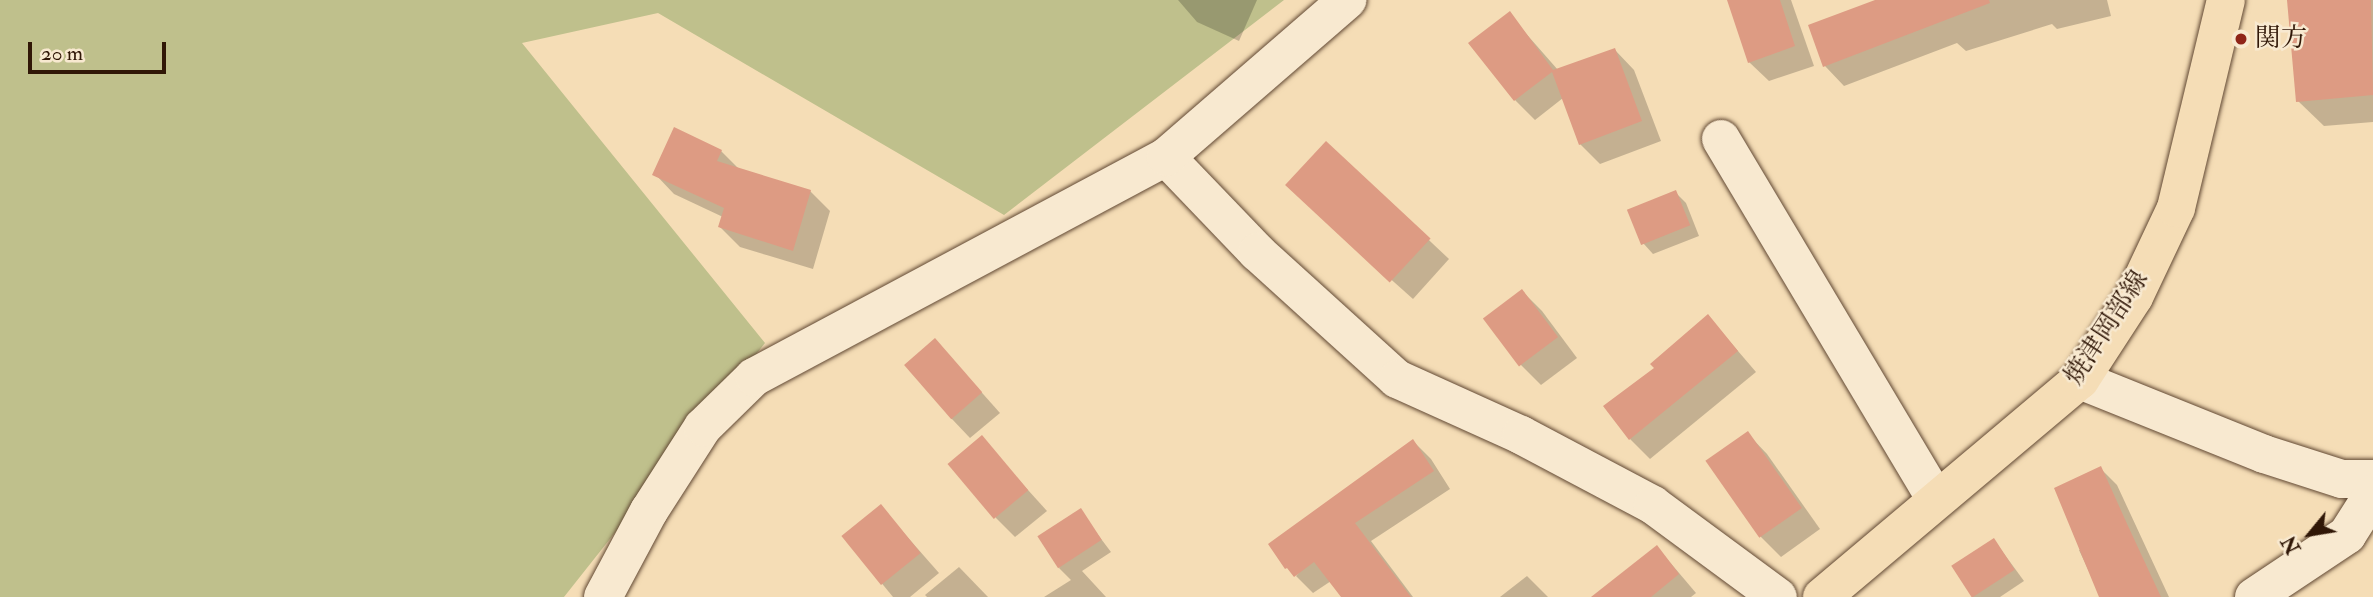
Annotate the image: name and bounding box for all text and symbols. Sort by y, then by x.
place label: 関方 [2255,23,2307,55]
scale bar [32,28,170,72]
marker: 関方 [2233,31,2249,47]
text: 20 m [41,40,83,67]
street label: 焼津岡部線 [2059,265,2155,391]
north arrow [2275,499,2345,569]
text: N [2277,531,2306,558]

